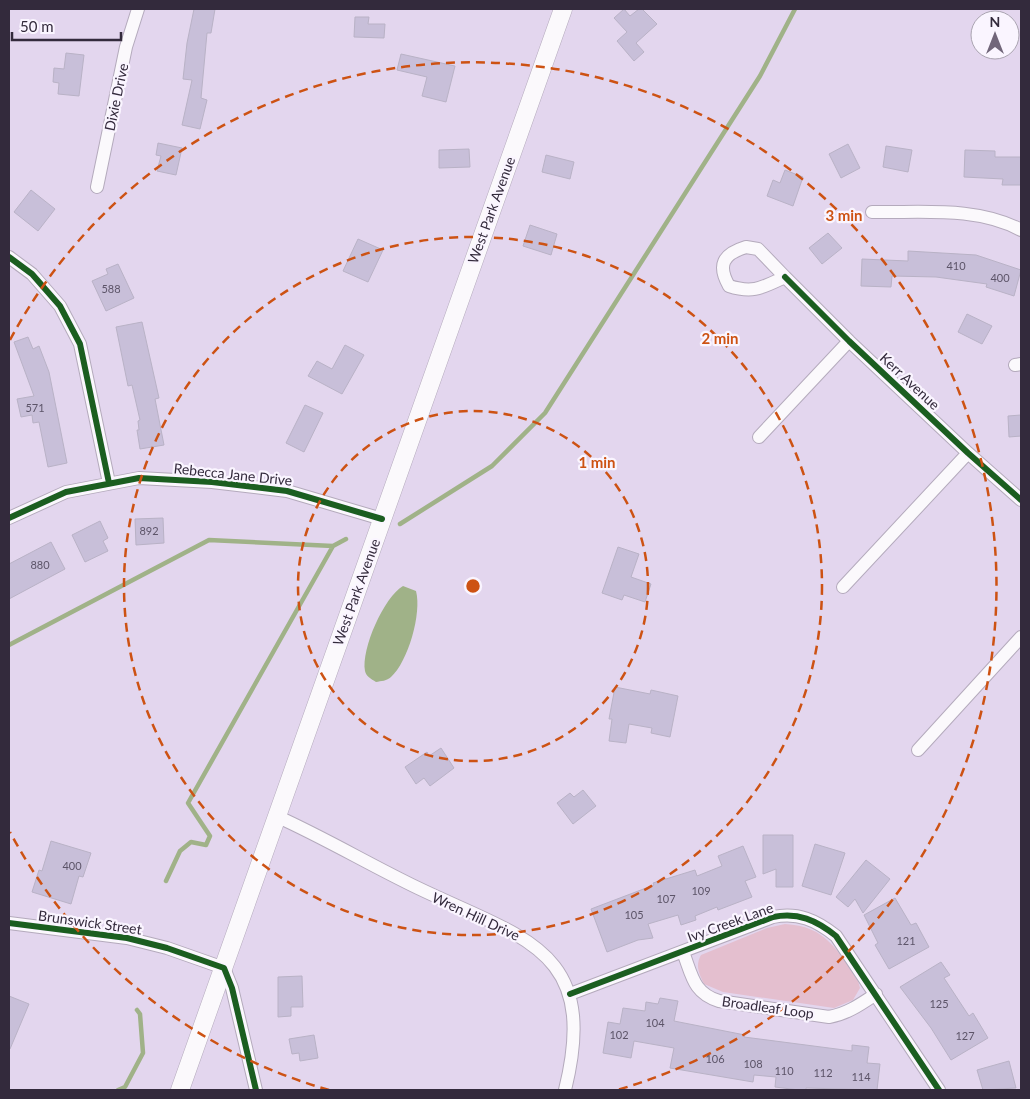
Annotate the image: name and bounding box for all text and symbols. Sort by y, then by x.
scale bar [12,10,121,42]
north arrow [970,10,1020,60]
text: N [990,13,1000,30]
text: 50 m [20,17,54,35]
street label: Dixie Drive [101,62,131,132]
street label: West Park Avenue [464,154,518,266]
text: 3 min [825,206,863,224]
house number: 410 [946,259,966,272]
house number: 400 [990,271,1010,284]
house number: 588 [101,282,121,295]
text: 2 min [701,329,739,347]
street label: Kerr Avenue [877,349,943,413]
house number: 571 [25,401,45,414]
text: 1 min [578,453,616,471]
street label: Rebecca Jane Drive [173,459,293,489]
house number: 892 [139,524,159,537]
street label: West Park Avenue [329,536,383,648]
house number: 880 [30,558,50,571]
centre of rings [464,577,482,595]
house number: 400 [62,859,82,872]
house number: 109 [691,884,711,897]
street label: Wren Hill Drive [429,888,523,944]
house number: 107 [656,892,676,905]
street label: Ivy Creek Lane [685,899,775,945]
street label: Brunswick Street [37,906,143,938]
house number: 105 [624,908,644,921]
house number: 121 [896,934,916,947]
street label: Broadleaf Loop [721,992,815,1022]
house number: 125 [929,997,949,1010]
house number: 104 [645,1016,665,1029]
house number: 102 [609,1028,629,1041]
house number: 127 [955,1029,975,1042]
house number: 106 [705,1052,725,1065]
house number: 108 [743,1057,763,1070]
house number: 110 [774,1064,794,1077]
house number: 112 [813,1066,833,1079]
house number: 114 [851,1070,871,1083]

